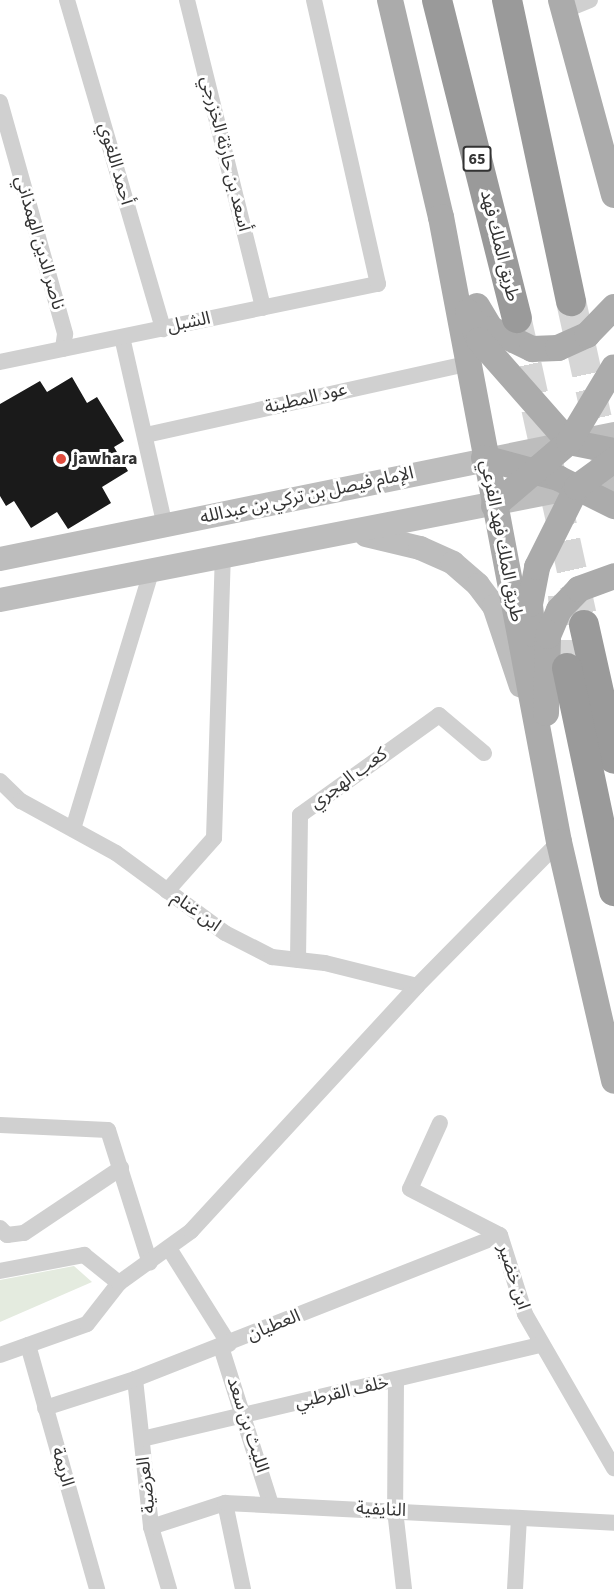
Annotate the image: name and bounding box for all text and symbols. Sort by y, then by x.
street label: أسعد بن حارثة الخزرجي [195,74,255,234]
street label: أحمد اللغوي [93,120,137,208]
road number: 65 [462,146,492,172]
street label: ناصر الدين الهمذاني [10,174,68,312]
street label: طريق الملك فهد [475,188,523,304]
street label: الشبل [165,308,213,338]
street label: عود المطينة [263,379,349,419]
place label: jawhara [73,448,137,470]
marker: jawhara [54,452,68,466]
street label: طريق الملك فهد الفرعي [475,458,527,624]
street label: الإمام فيصل بن تركي بن عبدالله [198,463,416,529]
street label: كعب الهجري [306,744,392,814]
street label: ابن غنام [167,887,225,937]
street label: ابن خضير [492,1242,534,1312]
street label: العطيان [244,1306,304,1346]
street label: خلف القرطبي [293,1372,391,1414]
street label: الليث بن سعد [221,1375,273,1475]
street label: الريمة [46,1445,78,1489]
street label: العرضية [133,1456,161,1514]
street label: النايفية [355,1498,407,1522]

